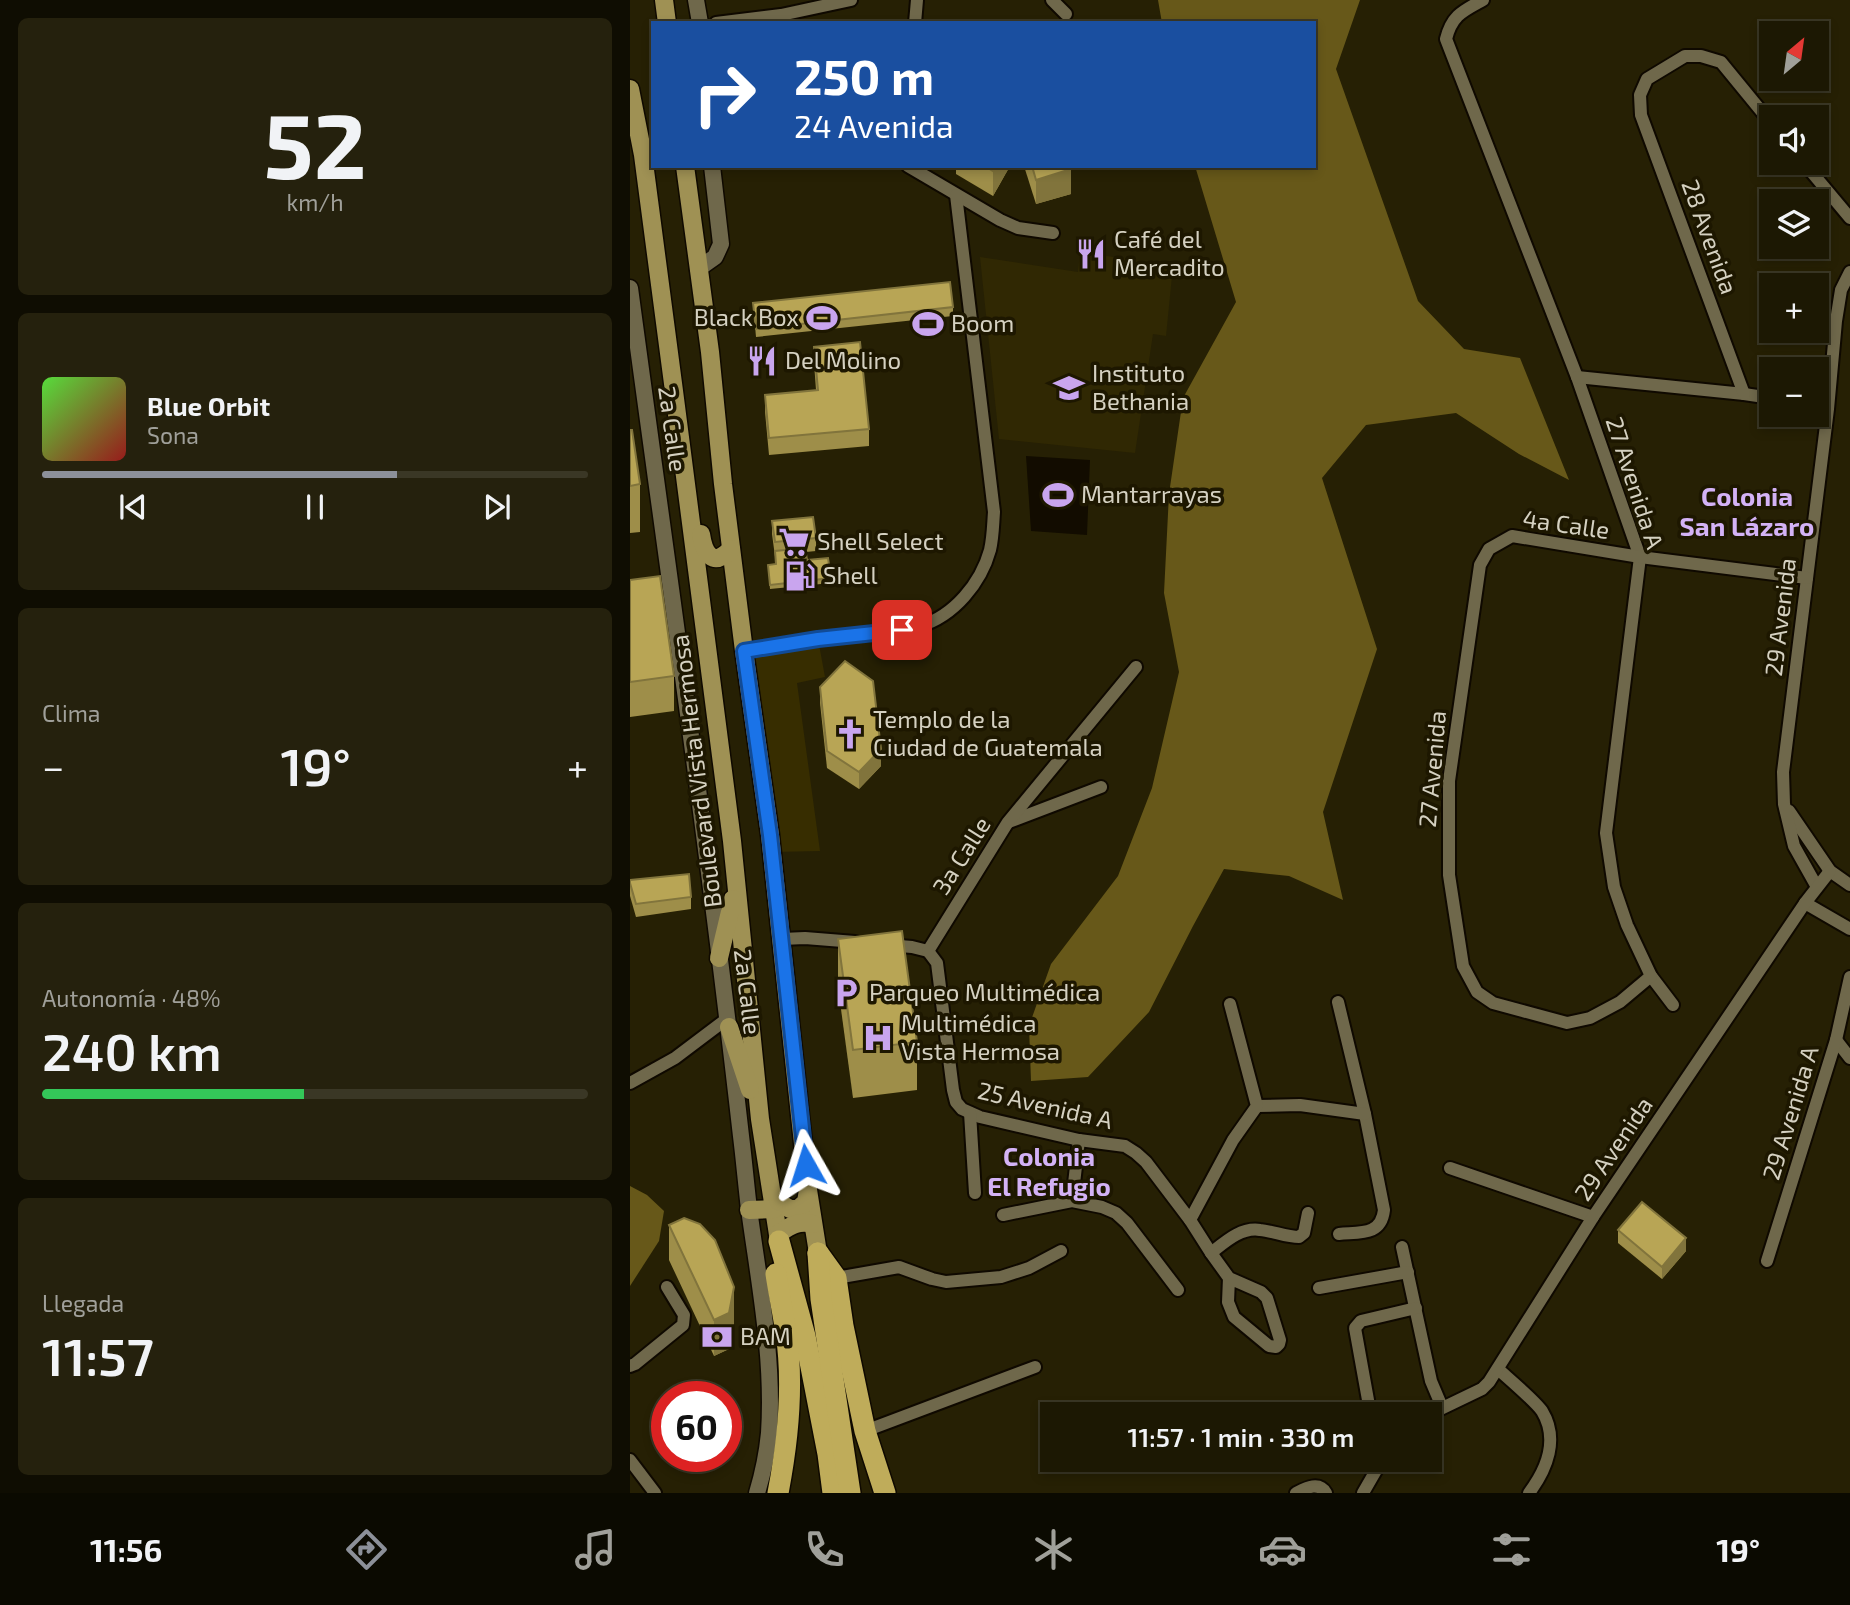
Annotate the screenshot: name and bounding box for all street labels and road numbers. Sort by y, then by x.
street label: 28 Avenida [1676,175,1744,298]
street label: 2a Calle [653,384,694,473]
street label: 27 Avenida A [1600,413,1670,552]
street label: 4a Calle [1521,503,1611,544]
street label: 29 Avenida [1758,556,1801,678]
street label: Boulevard Vista Hermosa [664,633,727,909]
street label: 27 Avenida [1412,709,1451,829]
street label: 3a Calle [926,811,996,899]
street label: 2a Calle [729,947,768,1036]
street label: 29 Avenida A [1755,1042,1824,1183]
street label: 25 Avenida A [975,1075,1116,1134]
street label: 29 Avenida [1568,1091,1658,1205]

